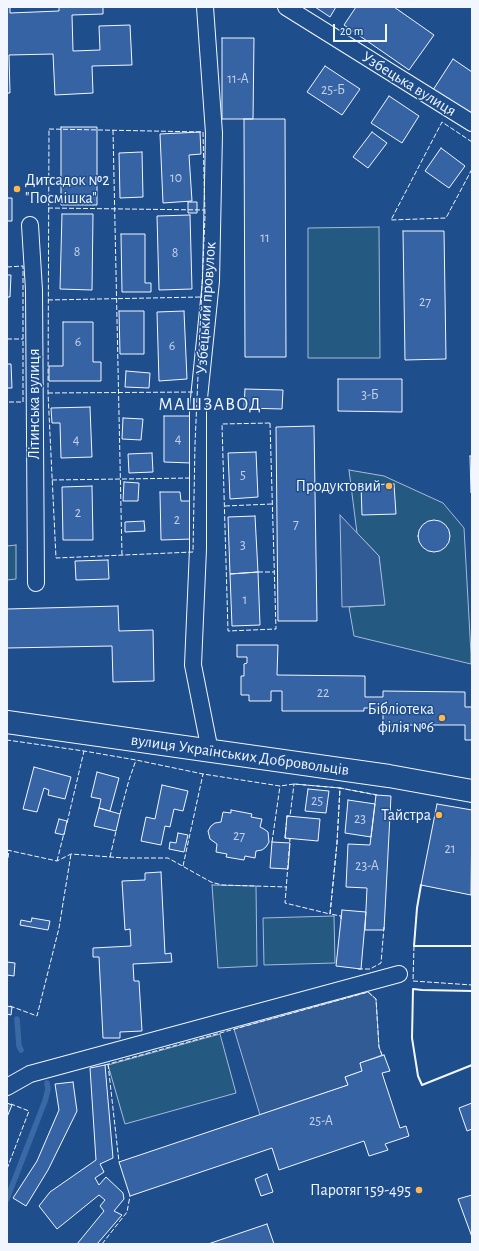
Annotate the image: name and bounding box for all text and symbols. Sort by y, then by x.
scale bar [335,16,389,42]
text: 20 m [340,25,363,37]
street label: Узбецька вулиця [358,47,460,121]
house number: 11-А [227,71,249,87]
house number: 25-Б [321,82,345,98]
place label: Дитсадок №2 "Посмішка" [25,170,110,208]
house number: 10 [170,170,182,186]
marker: Дитсадок №2 "Посмішка" [12,184,22,194]
house number: 11 [260,230,270,246]
street label: Узбецький провулок [192,241,220,375]
house number: 8 [74,244,80,260]
house number: 8 [172,245,178,261]
house number: 27 [419,294,431,310]
house number: 6 [75,334,81,350]
house number: 6 [169,338,175,354]
street label: Літинська вулиця [24,348,44,460]
house number: 3-Б [361,387,379,403]
district label: МАШЗАВОД [158,394,262,416]
house number: 4 [175,431,181,447]
house number: 4 [73,432,79,448]
house number: 5 [240,467,246,483]
place label: Продуктовий [295,476,381,496]
marker: Продуктовий [384,481,394,491]
house number: 2 [75,505,81,521]
house number: 2 [174,512,180,528]
house number: 7 [293,516,299,532]
house number: 3 [240,537,246,553]
house number: 1 [243,592,247,608]
house number: 22 [317,685,329,701]
place label: Бібліотека філія №6 [367,699,434,737]
marker: Бібліотека філія №6 [437,713,447,723]
street label: вулиця Українських Добровольців [130,730,350,780]
house number: 25 [311,793,323,809]
place label: Тайстра [381,805,431,825]
marker: Тайстра [434,810,444,820]
house number: 23 [354,811,366,827]
house number: 27 [233,828,245,844]
house number: 21 [444,841,456,857]
house number: 23-А [355,858,379,874]
house number: 25-А [309,1113,333,1129]
place label: Паротяг 159-495 [310,1180,411,1200]
marker: Паротяг 159-495 [414,1185,424,1195]

